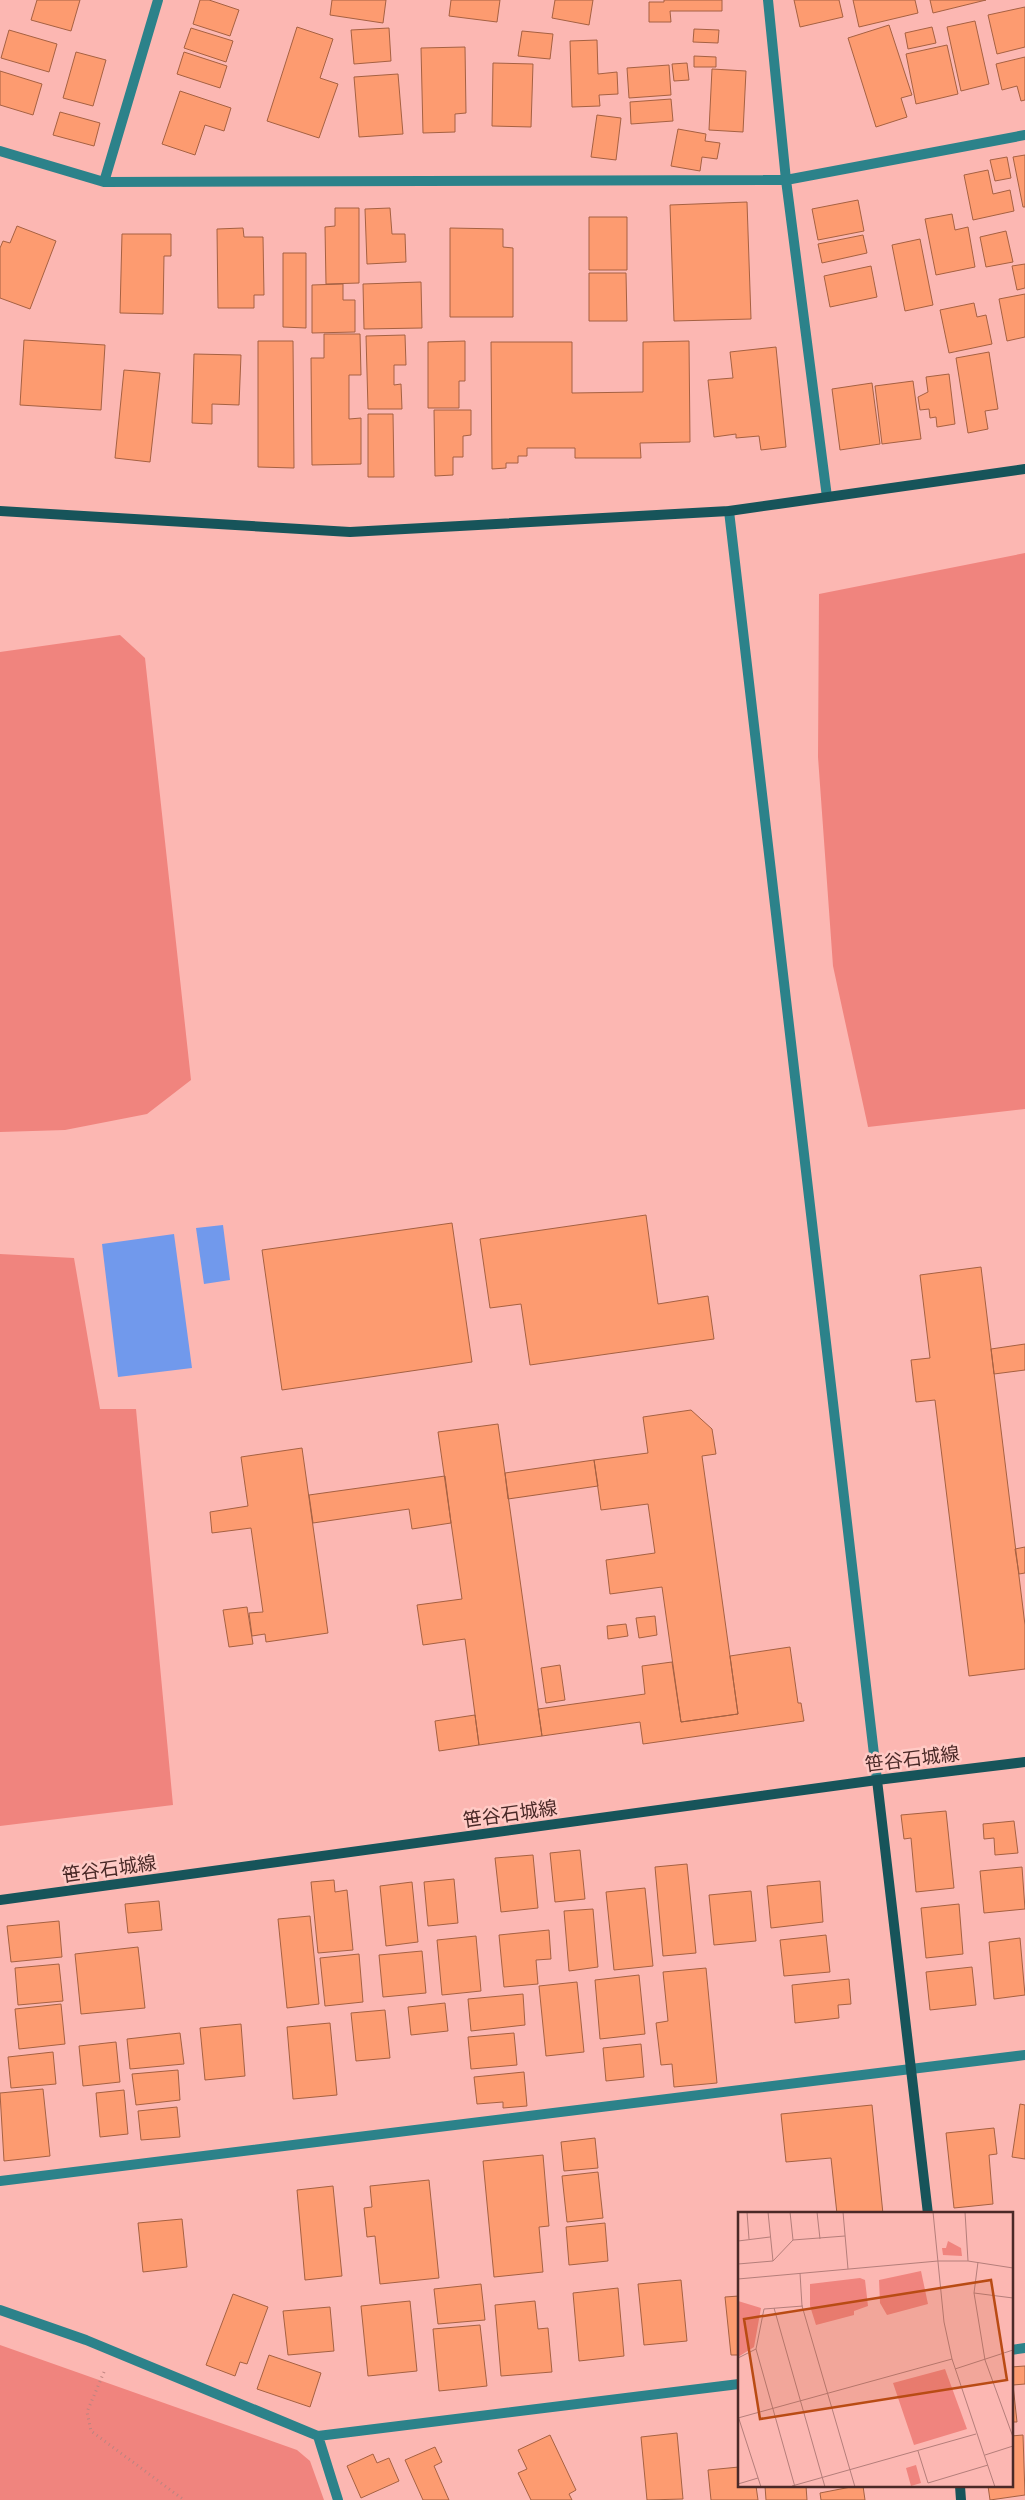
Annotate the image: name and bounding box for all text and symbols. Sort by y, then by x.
street label: 笹谷石城線 [863,1738,961,1778]
street label: 笹谷石城線 [461,1792,559,1834]
street label: 笹谷石城線 [60,1847,158,1889]
inset map [738,2212,1012,2488]

